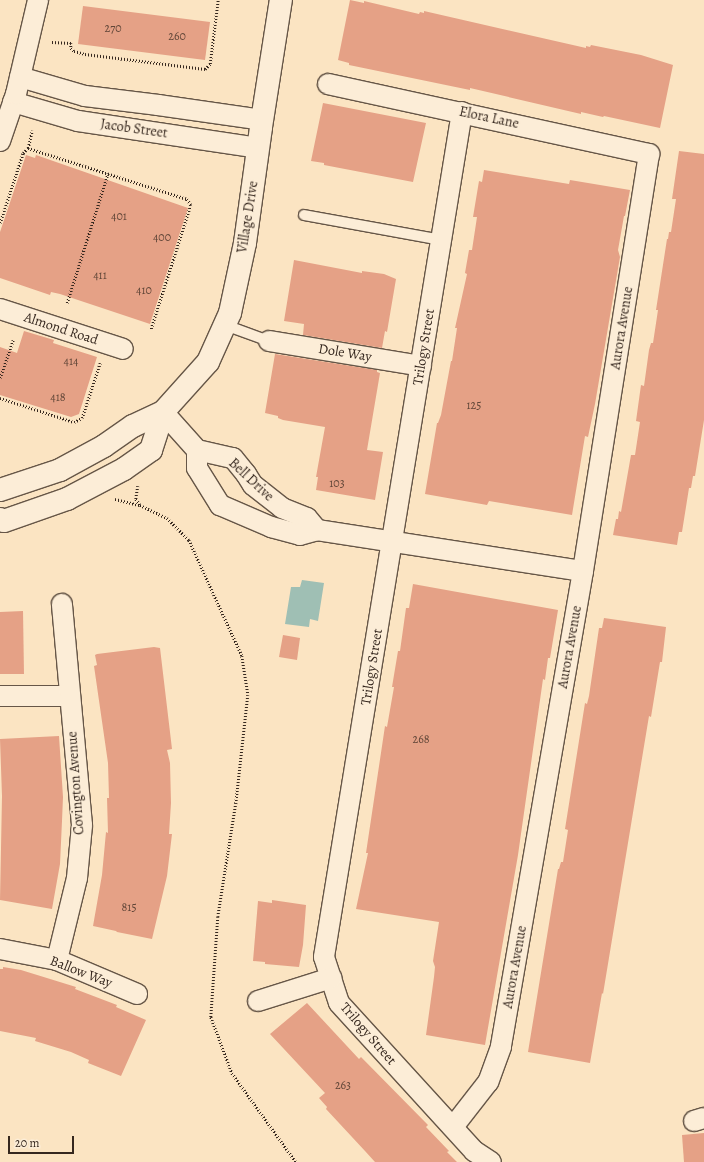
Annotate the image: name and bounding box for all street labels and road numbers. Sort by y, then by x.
street label: Elora Lane [458,103,520,133]
street label: Jacob Street [99,116,169,142]
street label: Village Drive [234,180,262,254]
street label: Aurora Avenue [607,285,637,371]
street label: Trilogy Street [410,307,438,387]
street label: Almond Road [22,309,100,349]
street label: Dole Way [317,341,373,365]
street label: Bell Drive [225,455,277,505]
street label: Aurora Avenue [554,604,586,690]
street label: Trilogy Street [358,627,386,707]
street label: Covington Avenue [64,731,88,835]
street label: Aurora Avenue [499,924,531,1010]
street label: Ballow Way [47,952,115,992]
street label: Trilogy Street [336,999,400,1069]

